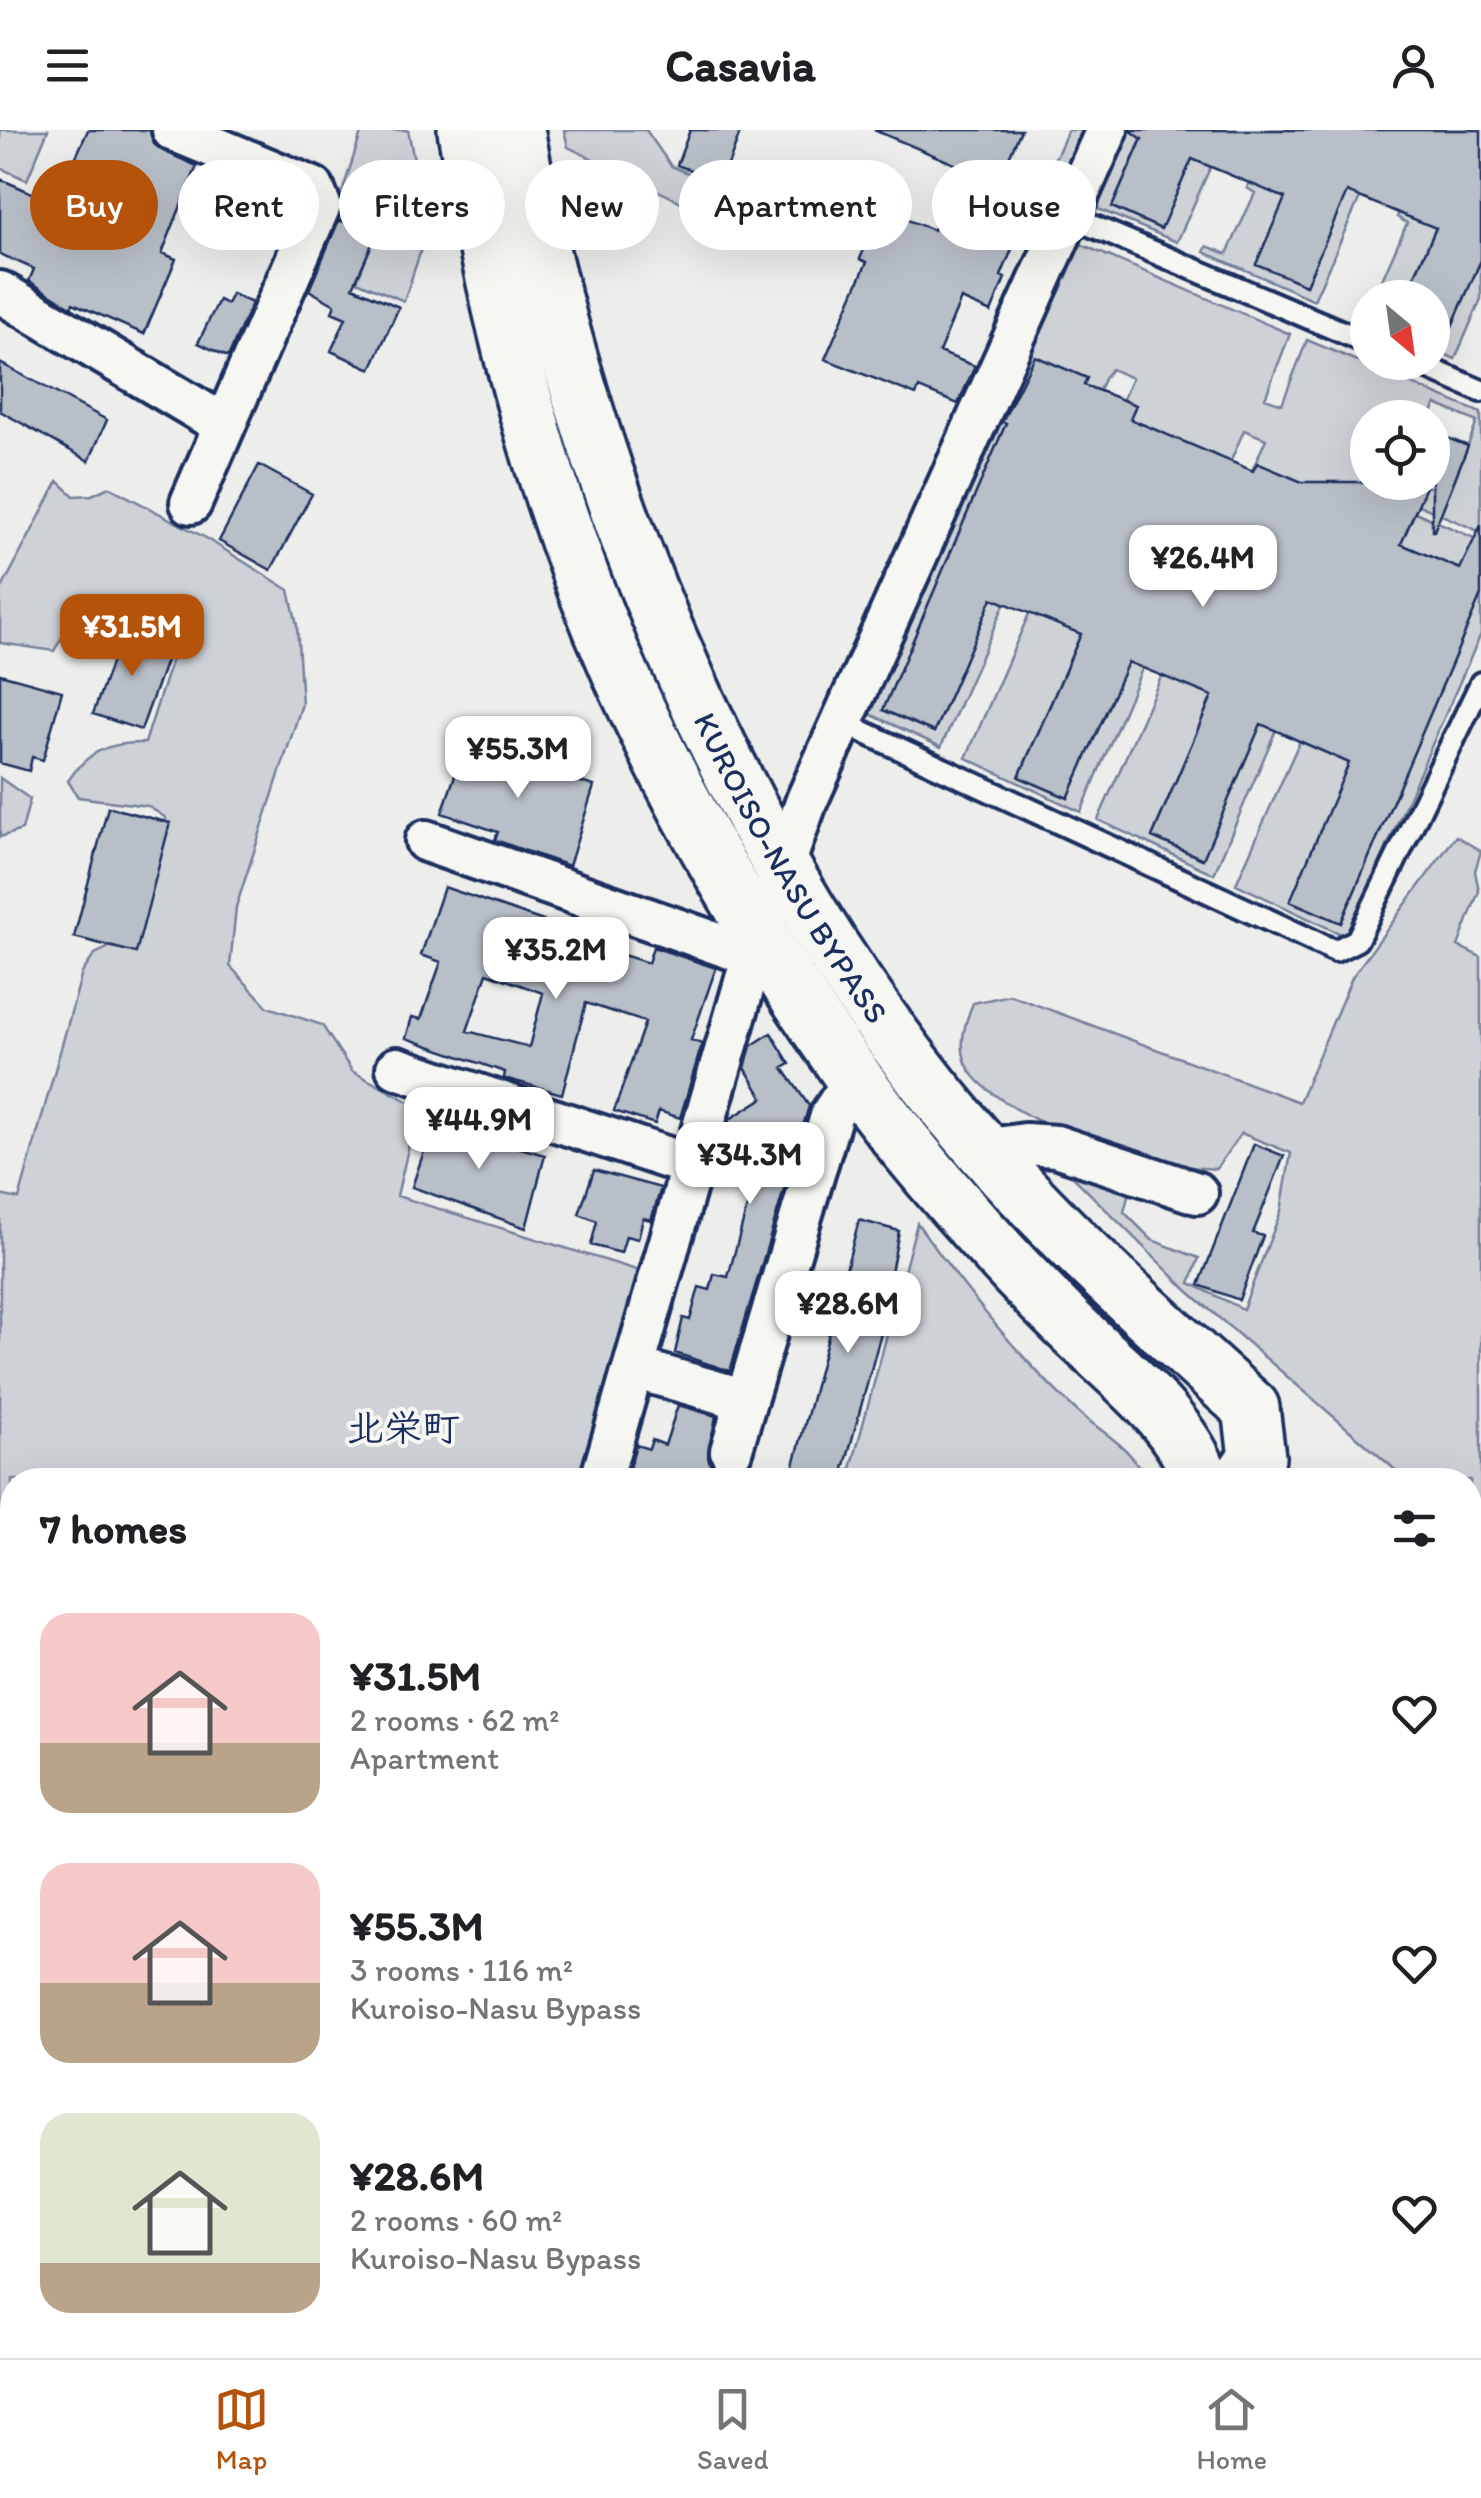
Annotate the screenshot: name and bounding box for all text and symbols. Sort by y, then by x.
icon: menu [40,38,95,93]
text: Casavia [665,38,816,92]
icon: person [1386,38,1441,93]
chip: Buy [30,160,158,250]
chip: Rent [178,160,319,250]
chip: Filters [339,160,505,250]
chip: New [525,160,659,250]
chip: Apartment [679,160,912,250]
chip: House [932,160,1096,250]
north arrow [1350,280,1450,380]
map controls [1350,280,1450,500]
button: locate [1350,400,1450,500]
pin: ¥26.4M [1122,525,1284,610]
text: ¥26.4M [1151,538,1255,576]
pin: ¥31.5M [51,594,213,679]
text: ¥31.5M [82,607,182,645]
street label: KUROISO-NASU BYPASS [686,706,896,1030]
pin: ¥55.3M [437,716,599,801]
text: ¥55.3M [467,729,569,767]
pin: ¥35.2M [475,917,637,1002]
text: ¥35.2M [505,930,607,968]
pin: ¥44.9M [398,1087,560,1172]
text: ¥44.9M [426,1100,532,1138]
pin: ¥34.3M [669,1122,831,1207]
text: ¥34.3M [697,1135,803,1173]
pin: ¥28.6M [767,1271,929,1356]
text: ¥28.6M [797,1284,899,1322]
district label: 北栄町 [346,1405,460,1451]
icon: filters [1387,1501,1442,1556]
text: 7 homes [40,1503,187,1554]
text: ¥31.5M [350,1650,481,1701]
icon: home [120,1653,240,1773]
icon: heart [1387,1686,1442,1741]
text: 2 rooms · 62 m² [350,1701,559,1739]
text: Apartment [350,1739,499,1777]
text: ¥55.3M [350,1900,484,1951]
icon: home [120,1903,240,2023]
icon: heart [1387,1936,1442,1991]
text: 3 rooms · 116 m² [350,1951,573,1989]
text: Kuroiso-Nasu Bypass [350,1989,641,2027]
text: ¥28.6M [350,2150,484,2201]
icon: home [120,2153,240,2273]
icon: heart [1387,2186,1442,2241]
text: 2 rooms · 60 m² [350,2201,562,2239]
text: Kuroiso-Nasu Bypass [350,2239,641,2277]
tab: Map [214,2382,269,2476]
tab: Saved [697,2382,768,2476]
tab: Home [1196,2382,1267,2476]

